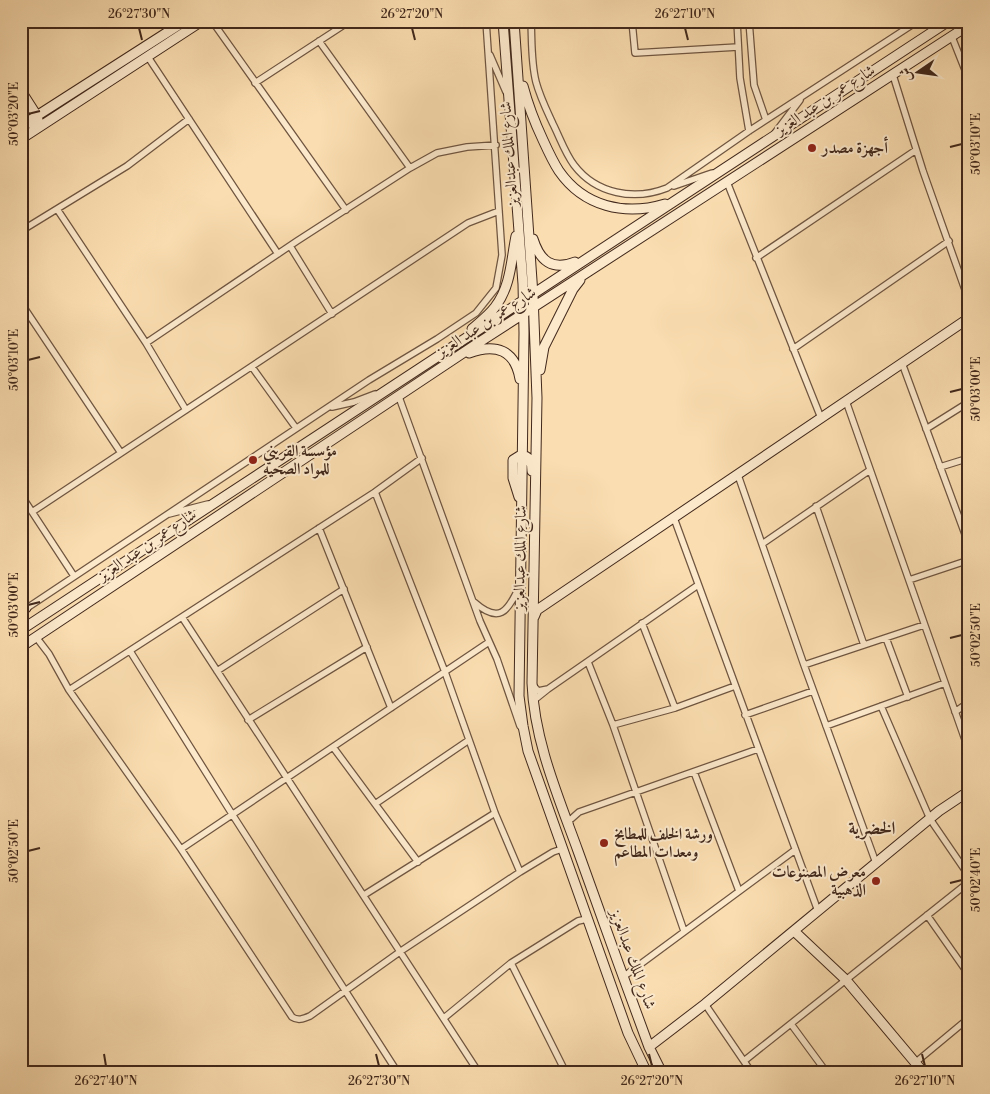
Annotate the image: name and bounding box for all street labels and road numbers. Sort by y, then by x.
street label: شارع عمر بن عبد العزيز [770,60,880,143]
street label: شارع الملك عبدالعزيز [495,101,526,209]
street label: شارع عمر بن عبد العزيز [431,282,541,365]
street label: شارع عمر بن عبد العزيز [92,504,202,589]
street label: شارع الملك عبدالعزيز [509,505,534,613]
street label: شارع الملك عبدالعزيز [602,904,660,1013]

